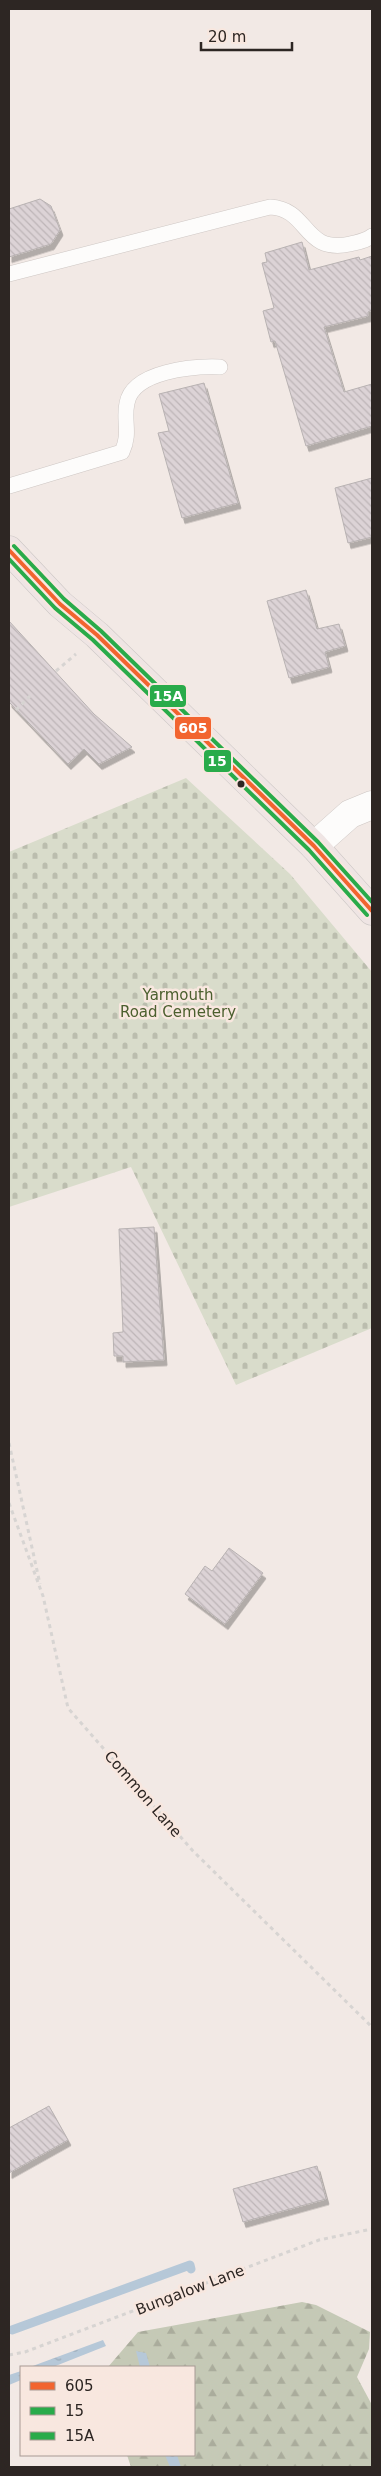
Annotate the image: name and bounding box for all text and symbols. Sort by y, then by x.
scale bar [201,20,292,52]
text: 20 m [208,28,246,46]
line badge: 15A [149,684,187,708]
text: 15A [153,688,183,704]
line badge: 605 [174,716,212,740]
text: 605 [178,720,208,736]
line badge: 15 [203,749,232,773]
text: 15 [207,753,227,769]
unlabelled marker [236,779,246,789]
park label: Yarmouth Road Cemetery [120,986,236,1021]
street label: Common Lane [101,1747,185,1841]
street label: Bungalow Lane [133,2261,247,2319]
legend [20,2366,195,2456]
text: 605 [65,2377,94,2395]
text: 15 [65,2402,84,2420]
text: 15A [65,2427,95,2445]

